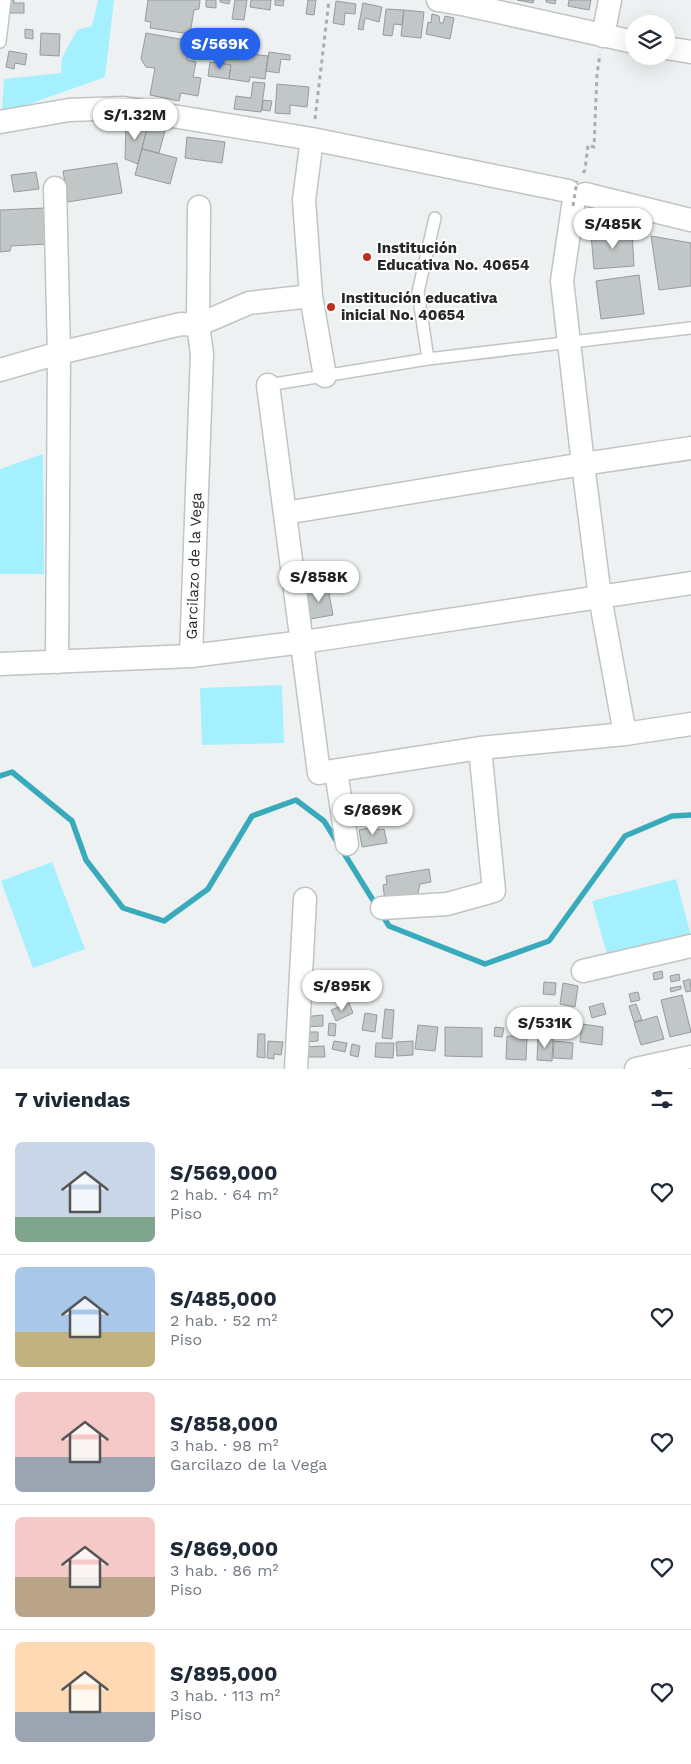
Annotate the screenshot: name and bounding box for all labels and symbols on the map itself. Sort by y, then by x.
pin: S/569K [179,28,261,70]
pin: S/1.32M [89,98,181,141]
pin: S/485K [572,208,654,250]
place label: Institución Educativa No. 40654 [377,239,530,274]
marker: Institución Educativa No. 40654 [361,251,373,263]
place label: Institución educativa inicial No. 40654 [341,289,498,324]
marker: Institución educativa inicial No. 40654 [325,301,337,313]
street label: Garcilazo de la Vega [182,492,206,640]
pin: S/858K [278,560,360,603]
pin: S/869K [332,794,414,836]
pin: S/895K [301,970,383,1012]
pin: S/531K [504,1006,586,1049]

